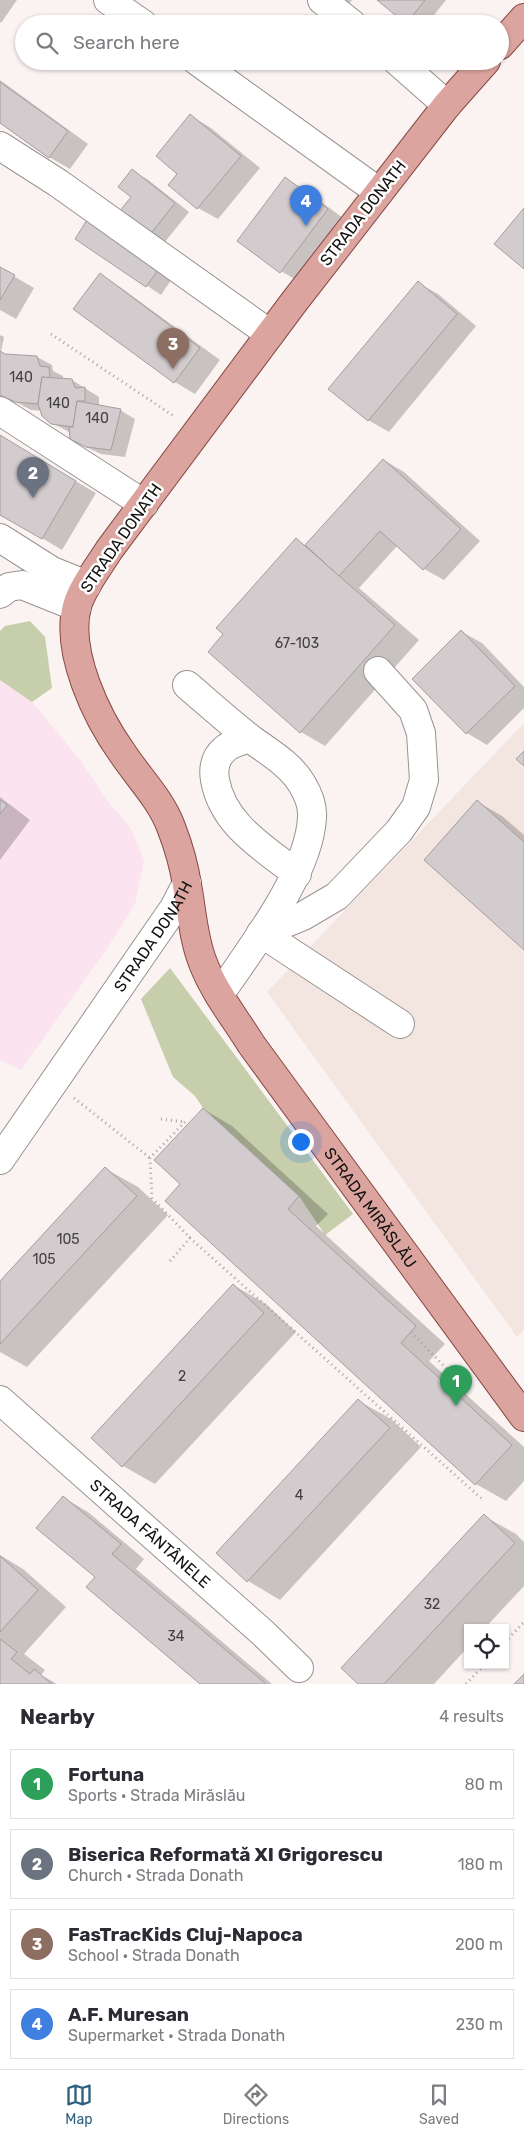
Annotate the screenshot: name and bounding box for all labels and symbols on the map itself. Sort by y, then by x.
street label: STRADA DONATH [316,157,410,269]
pin: 4 [290,185,322,226]
pin: 3 [157,328,189,369]
house number: 140 [9,369,33,386]
house number: 140 [46,395,70,412]
house number: 140 [85,410,109,427]
pin: 2 [17,457,49,498]
street label: STRADA DONATH [76,480,166,596]
house number: 67-103 [275,635,319,652]
street label: STRADA DONATH [110,878,196,995]
your location [288,1129,314,1155]
street label: STRADA MIRĂSLĂU [320,1144,421,1271]
house number: 105 [56,1231,80,1248]
house number: 105 [32,1251,56,1268]
pin: 1 [440,1365,472,1406]
house number: 2 [178,1368,186,1385]
street label: STRADA FÂNTÂNELE [86,1475,214,1592]
house number: 4 [295,1487,304,1504]
house number: 32 [424,1596,440,1613]
house number: 34 [167,1628,185,1645]

